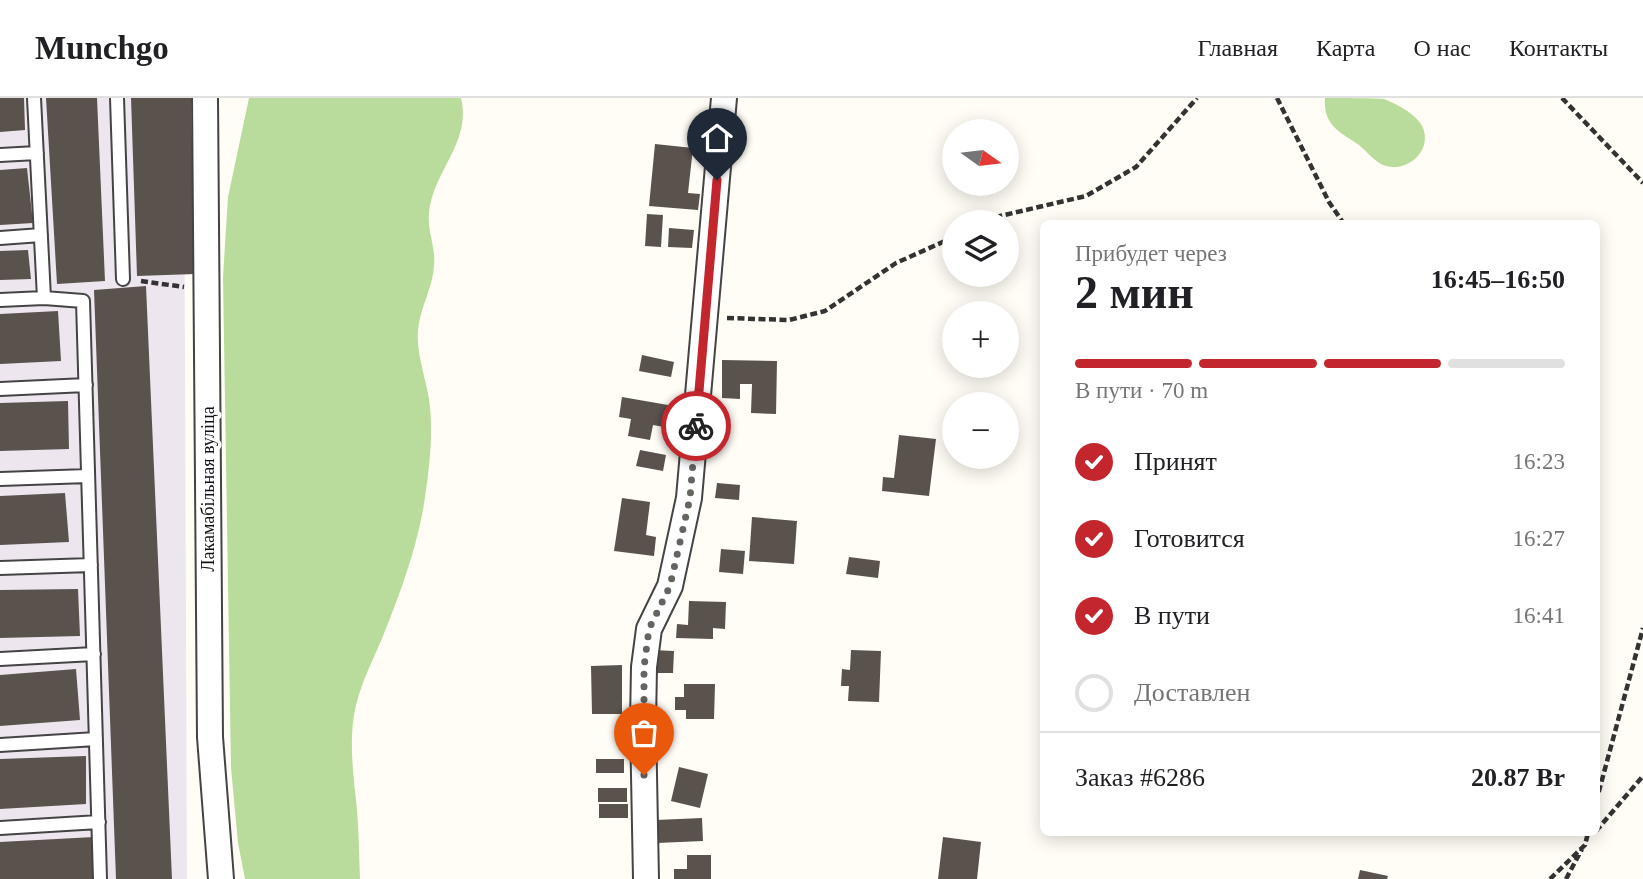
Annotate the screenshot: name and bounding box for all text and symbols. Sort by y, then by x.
text: Munchgo [35,30,169,66]
text: Главная [1197,35,1278,61]
text: Карта [1316,35,1375,61]
text: О нас [1413,35,1471,61]
text: Контакты [1509,35,1608,61]
pin [687,108,747,180]
icon: home [698,119,736,157]
north arrow [942,119,1018,196]
map controls [942,119,1019,469]
button: layers [942,210,1019,287]
text: Прибудет через [1075,241,1227,266]
text: 16:45–16:50 [1431,265,1565,294]
text: 2 мин [1075,267,1194,318]
button: + [942,301,1019,378]
text: В пути · 70 m [1075,378,1208,403]
courier [661,391,731,461]
button: − [942,392,1019,469]
street label: Лакамабільная вуліца [198,406,218,572]
icon: bike [677,407,715,445]
icon: check [1075,443,1113,481]
text: Принят [1134,447,1217,476]
text: 16:23 [1513,449,1565,474]
icon: check [1075,520,1113,558]
text: Готовится [1134,524,1245,553]
text: 16:27 [1513,526,1565,551]
icon: check [1075,597,1113,635]
text: В пути [1134,601,1210,630]
text: 16:41 [1513,603,1565,628]
text: Доставлен [1134,678,1251,707]
pin [614,703,674,775]
icon: bag [625,714,663,752]
text: Заказ #6286 [1075,763,1205,792]
text: 20.87 Br [1471,763,1565,792]

